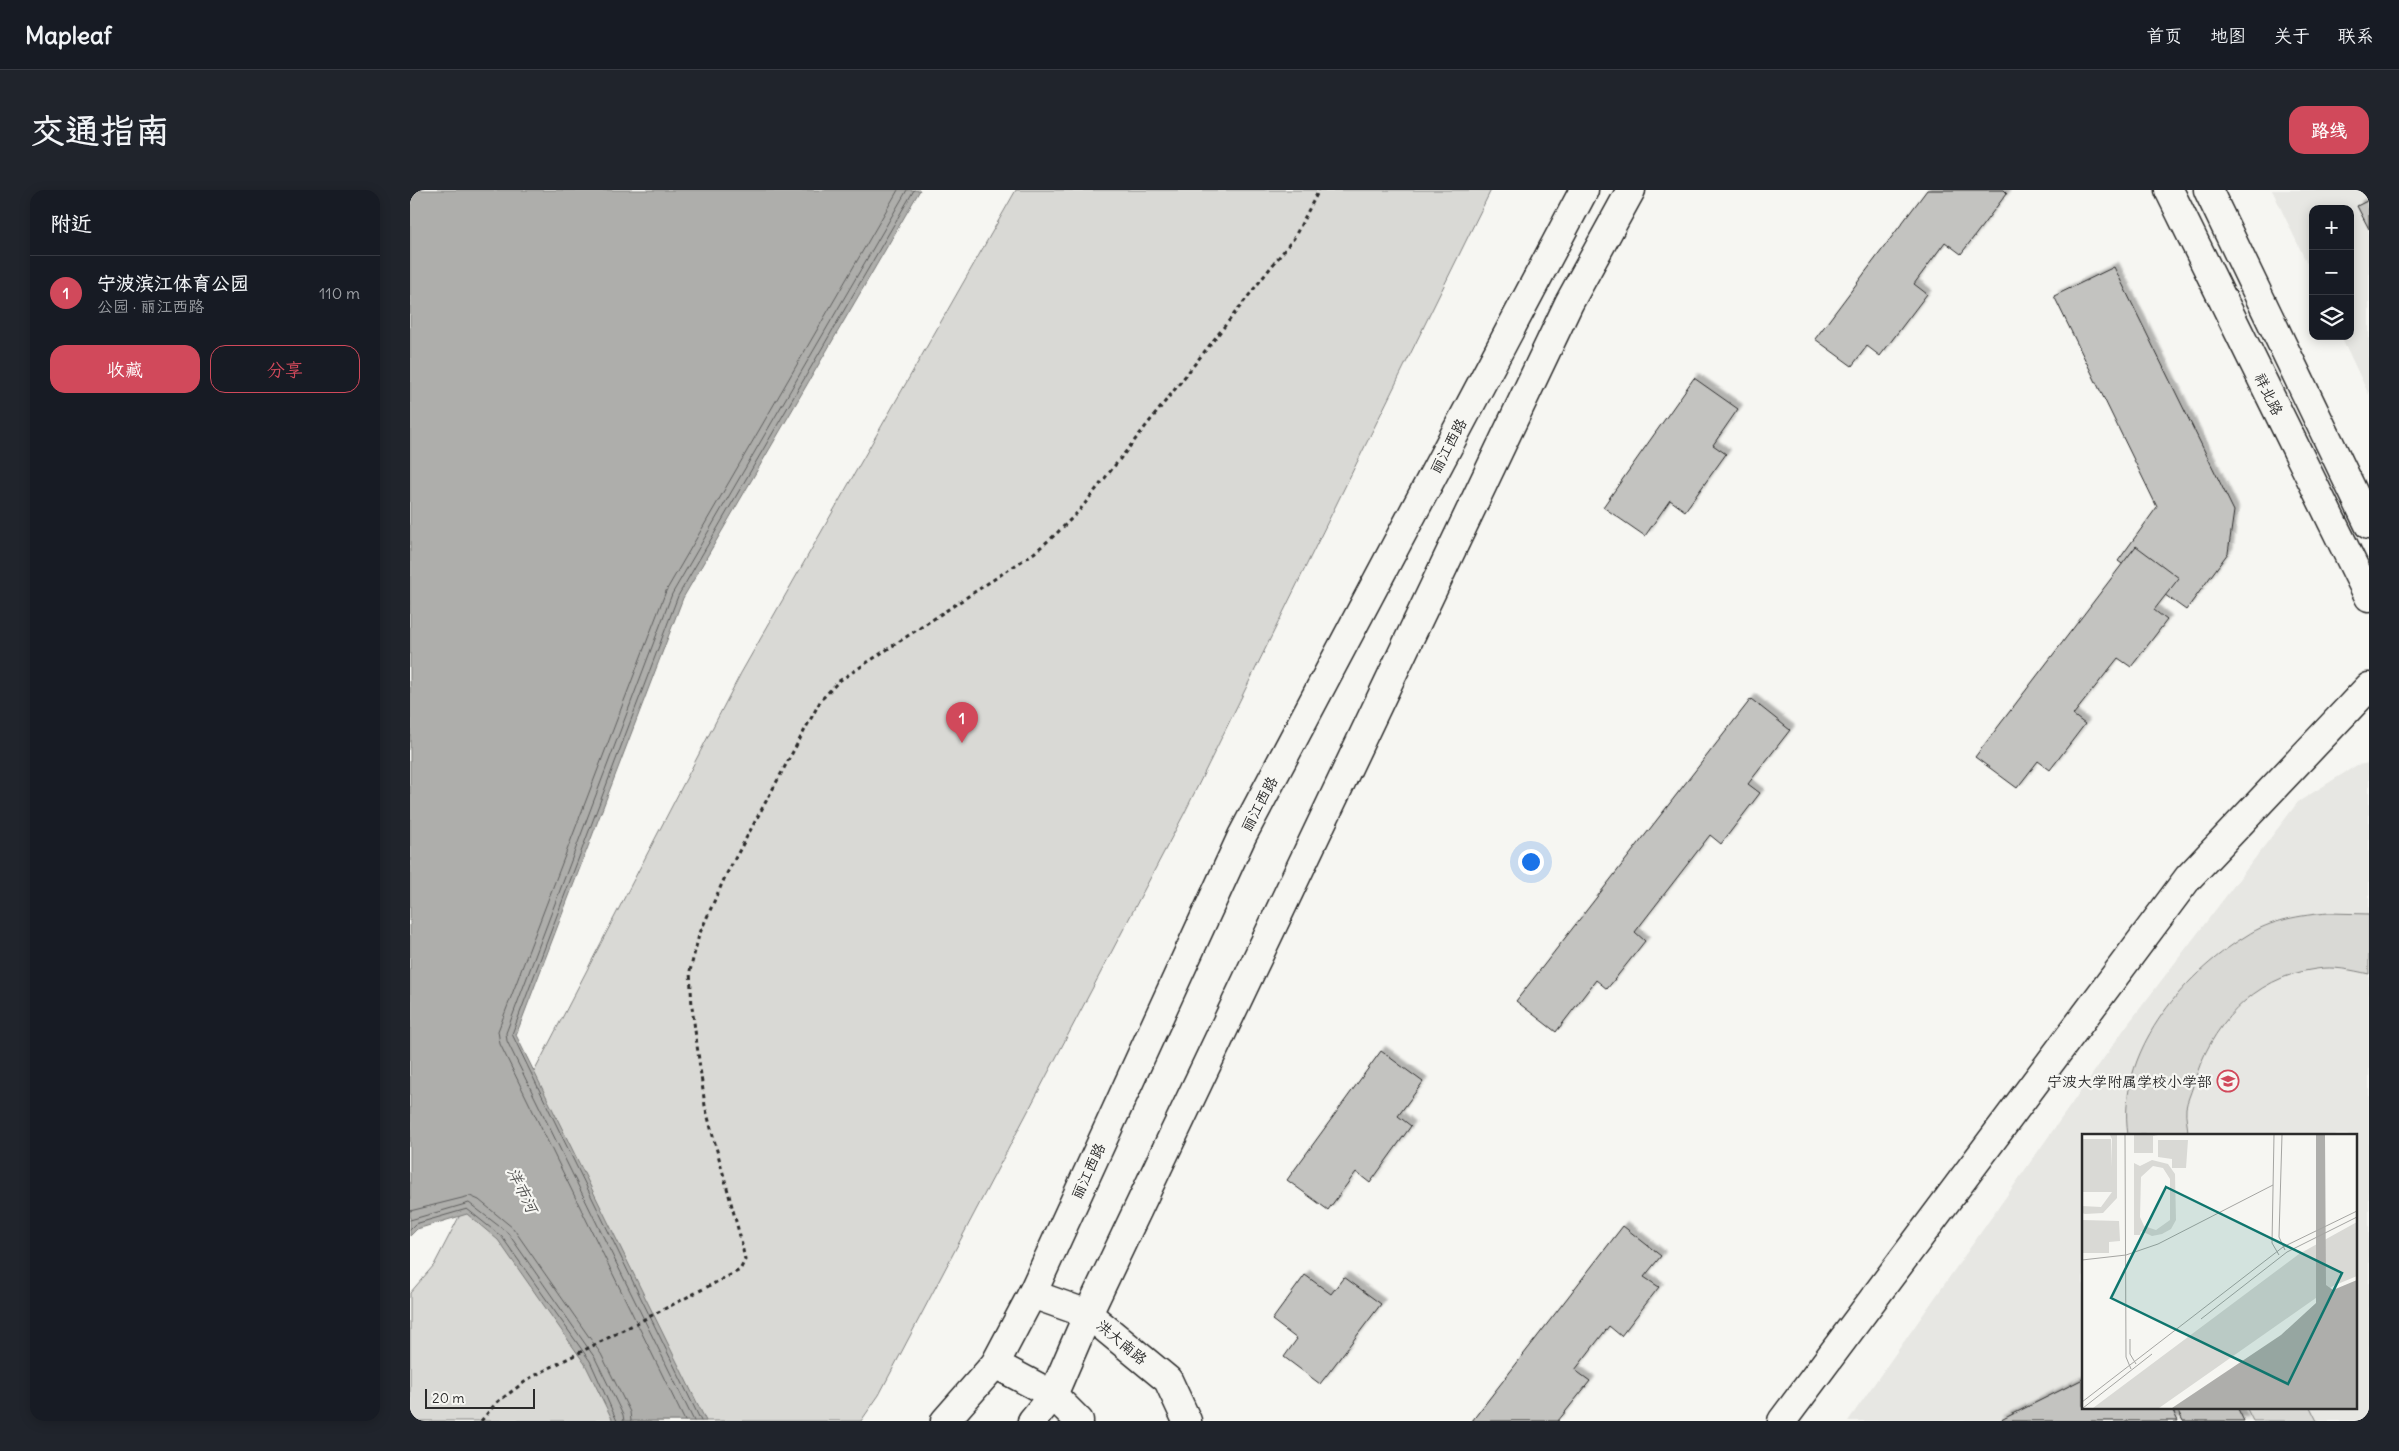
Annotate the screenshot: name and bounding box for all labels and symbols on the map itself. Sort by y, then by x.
street label: 祥北路 [2251,370,2287,418]
street label: 丽江西路 [1426,415,1470,477]
pin: 1 [946,702,978,743]
street label: 丽江西路 [1237,773,1281,835]
your location [1518,849,1544,875]
school or university icon: 宁波大学附属学校小学部 [2216,1069,2240,1093]
place label: 宁波大学附属学校小学部 [2047,1072,2212,1091]
inset map [2082,1134,2356,1408]
street label: 丽江西路 [1067,1140,1109,1202]
water label: 洋市河 [503,1164,544,1219]
street label: 洪大南路 [1093,1315,1151,1369]
scale bar [425,1386,535,1409]

